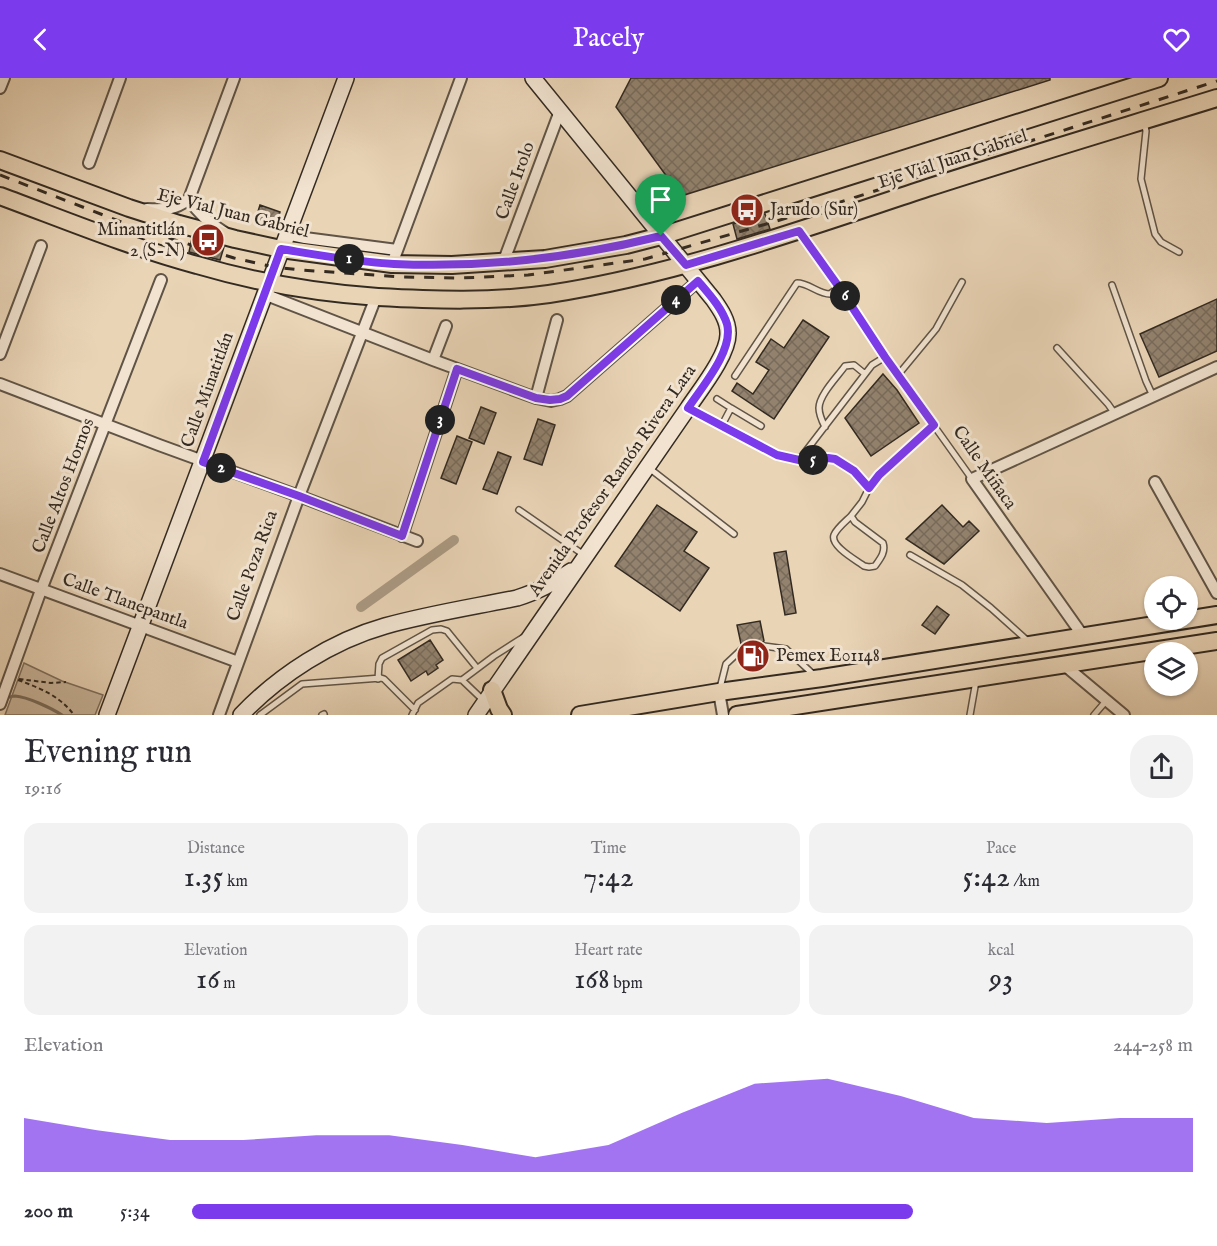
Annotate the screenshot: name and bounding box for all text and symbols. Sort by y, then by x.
text: Pacely [573,22,644,56]
icon: back [24,23,57,56]
icon: heart [1160,23,1193,56]
street label: Eje Vial Juan Gabriel [875,125,1031,195]
street label: Calle Irolo [491,139,541,223]
pin [635,174,686,236]
icon: arrive [644,183,677,216]
street label: Eje Vial Juan Gabriel [155,184,311,244]
bus stop icon: Jarudo (Sur) [729,192,765,228]
place label: Jarudo (Sur) [768,199,858,222]
place label: Minantitlán 2 (S-N) [97,219,185,263]
bus stop icon: Minantitlán 2 (S-N) [190,222,226,258]
pin: 1 [334,244,364,274]
text: 1 [346,249,352,269]
pin: 6 [830,281,860,311]
pin: 4 [661,285,691,315]
text: 6 [842,286,848,306]
text: 4 [672,290,680,310]
street label: Calle Minatitlán [176,329,240,451]
street label: Avenida Profesor Ramón Rivera Lara [523,361,702,602]
pin: 3 [425,405,455,435]
text: 3 [437,410,443,430]
street label: Calle Altos Hornos [28,415,100,557]
street label: Calle Miñaca [947,422,1021,515]
pin: 5 [798,445,828,475]
text: 5 [810,450,816,470]
pin: 2 [206,453,236,483]
text: 2 [217,458,225,478]
street label: Calle Poza Rica [222,507,284,625]
street label: Calle Tlanepantla [59,569,191,635]
map controls [1144,576,1198,696]
button: locate [1144,576,1198,630]
fuel station icon: Pemex E01148 [735,638,771,674]
button: layers [1144,642,1198,696]
place label: Pemex E01148 [776,645,880,668]
text: Evening run [24,732,192,774]
button: share [1130,735,1193,798]
text: 19:16 [24,776,61,801]
text: Distance [187,839,245,859]
text: Time [591,839,626,859]
text: Pace [986,839,1016,859]
text: 1.35 [184,859,223,897]
text: 7:42 [583,859,634,897]
text: 5:42 [962,859,1010,897]
text: km [223,872,248,892]
text: /km [1010,872,1040,892]
text: Elevation [184,941,248,961]
text: Heart rate [574,941,643,961]
text: kcal [988,941,1014,961]
text: 16 [196,961,220,999]
text: 168 [574,961,610,999]
text: 93 [989,961,1013,999]
text: m [220,974,236,994]
text: bpm [610,974,643,994]
text: Elevation [24,1033,103,1058]
text: 244–258 m [1113,1033,1193,1058]
text: 200 m [24,1199,73,1224]
text: 5:34 [120,1199,150,1224]

